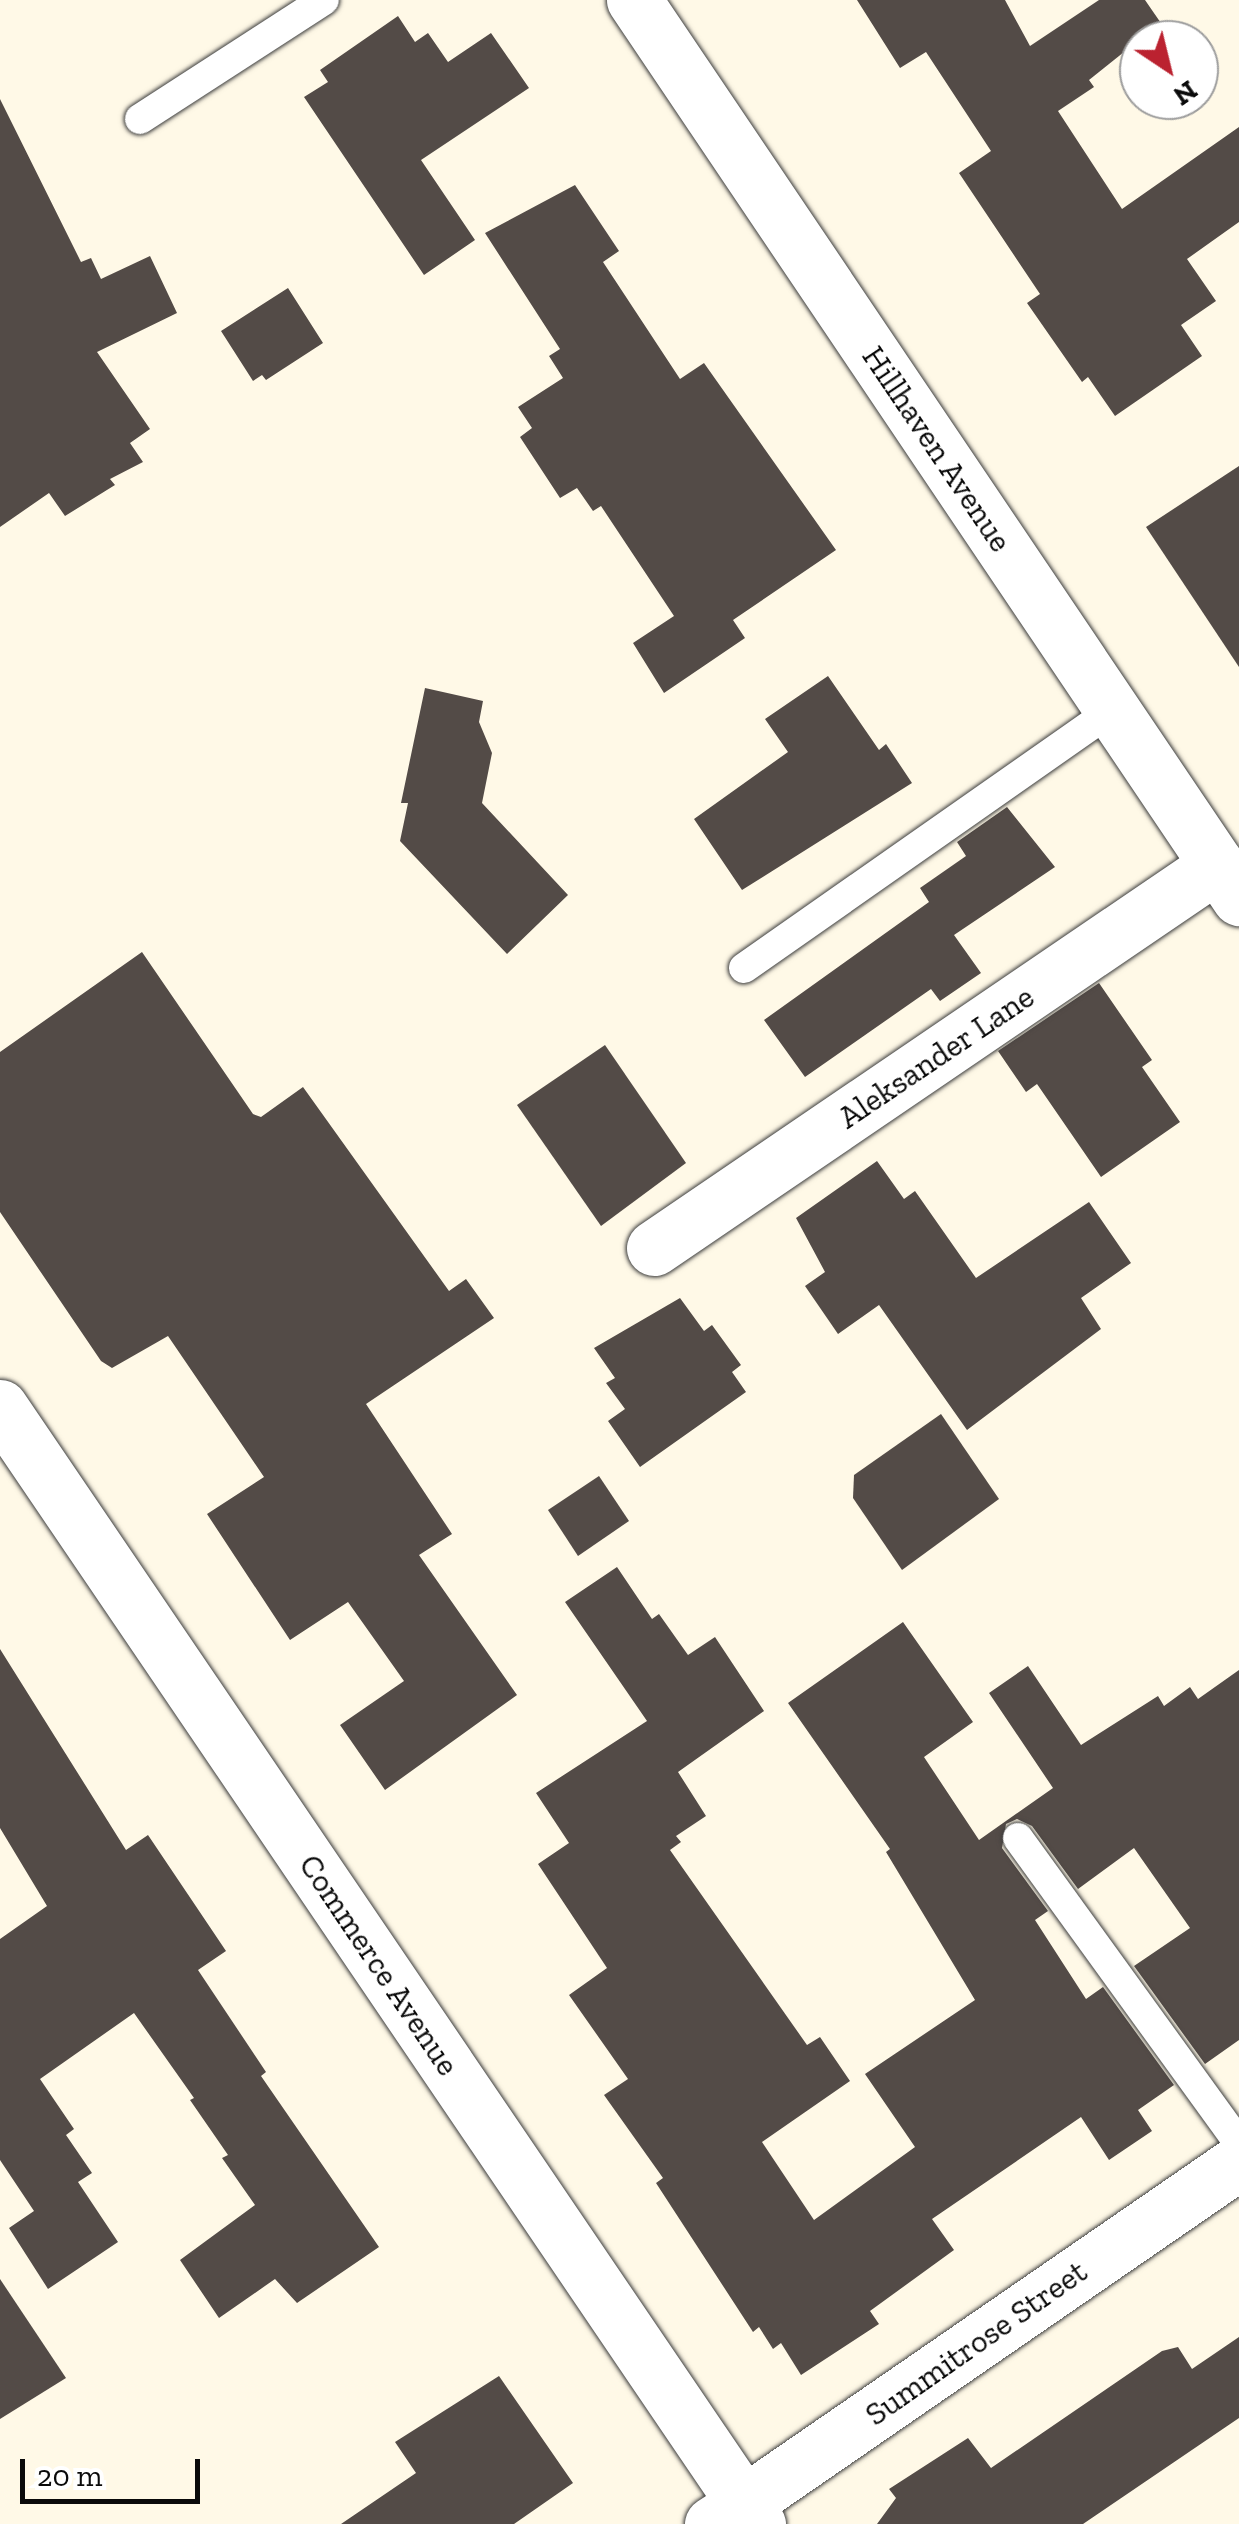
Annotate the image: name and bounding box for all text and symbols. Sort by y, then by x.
north arrow [1119,20,1219,120]
text: N [1167,74,1204,113]
street label: Hillhaven Avenue [854,339,1020,559]
street label: Aleksander Lane [831,977,1041,1137]
street label: Commerce Avenue [291,1847,467,2083]
street label: Summitrose Street [858,2252,1094,2434]
scale bar [25,2439,205,2501]
text: 20 m [37,2458,102,2494]

